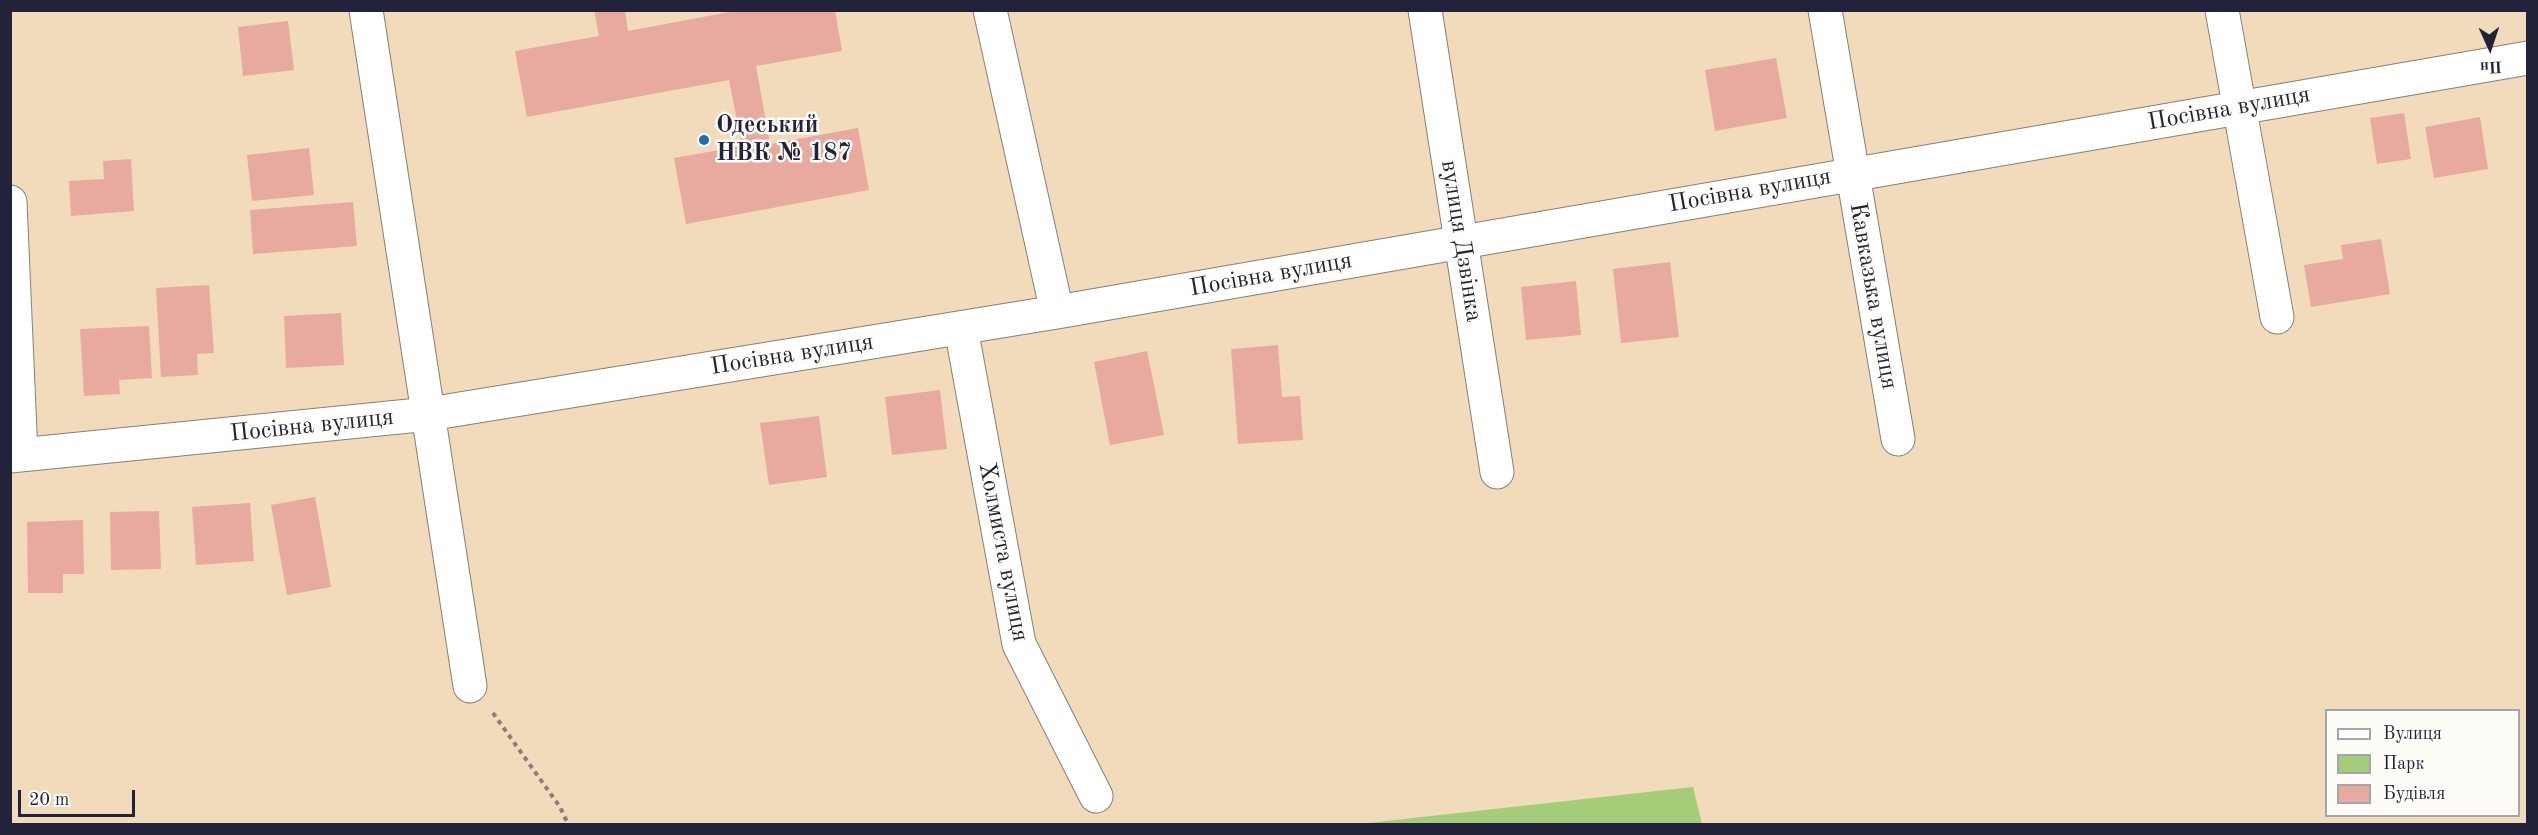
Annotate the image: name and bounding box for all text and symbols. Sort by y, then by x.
north arrow [2460,18,2520,78]
text: Пн [2480,57,2502,75]
street label: Посівна вулиця [2145,81,2313,137]
place label: Одеський НВК № 187 [716,112,851,168]
marker: Одеський НВК № 187 [697,133,711,147]
street label: вулиця Дзвінка [1434,158,1488,324]
street label: Посівна вулиця [1666,163,1834,219]
street label: Кавказька вулиця [1842,200,1904,392]
street label: Посівна вулиця [1187,247,1355,303]
street label: Посівна вулиця [708,328,876,382]
street label: Посівна вулиця [229,403,395,449]
street label: Холмиста вулиця [972,460,1034,644]
legend [2325,709,2520,817]
text: Вулиця [2383,725,2442,743]
text: Парк [2383,755,2424,773]
scale bar [21,778,138,816]
text: Будівля [2383,785,2445,803]
text: 20 m [29,791,69,809]

